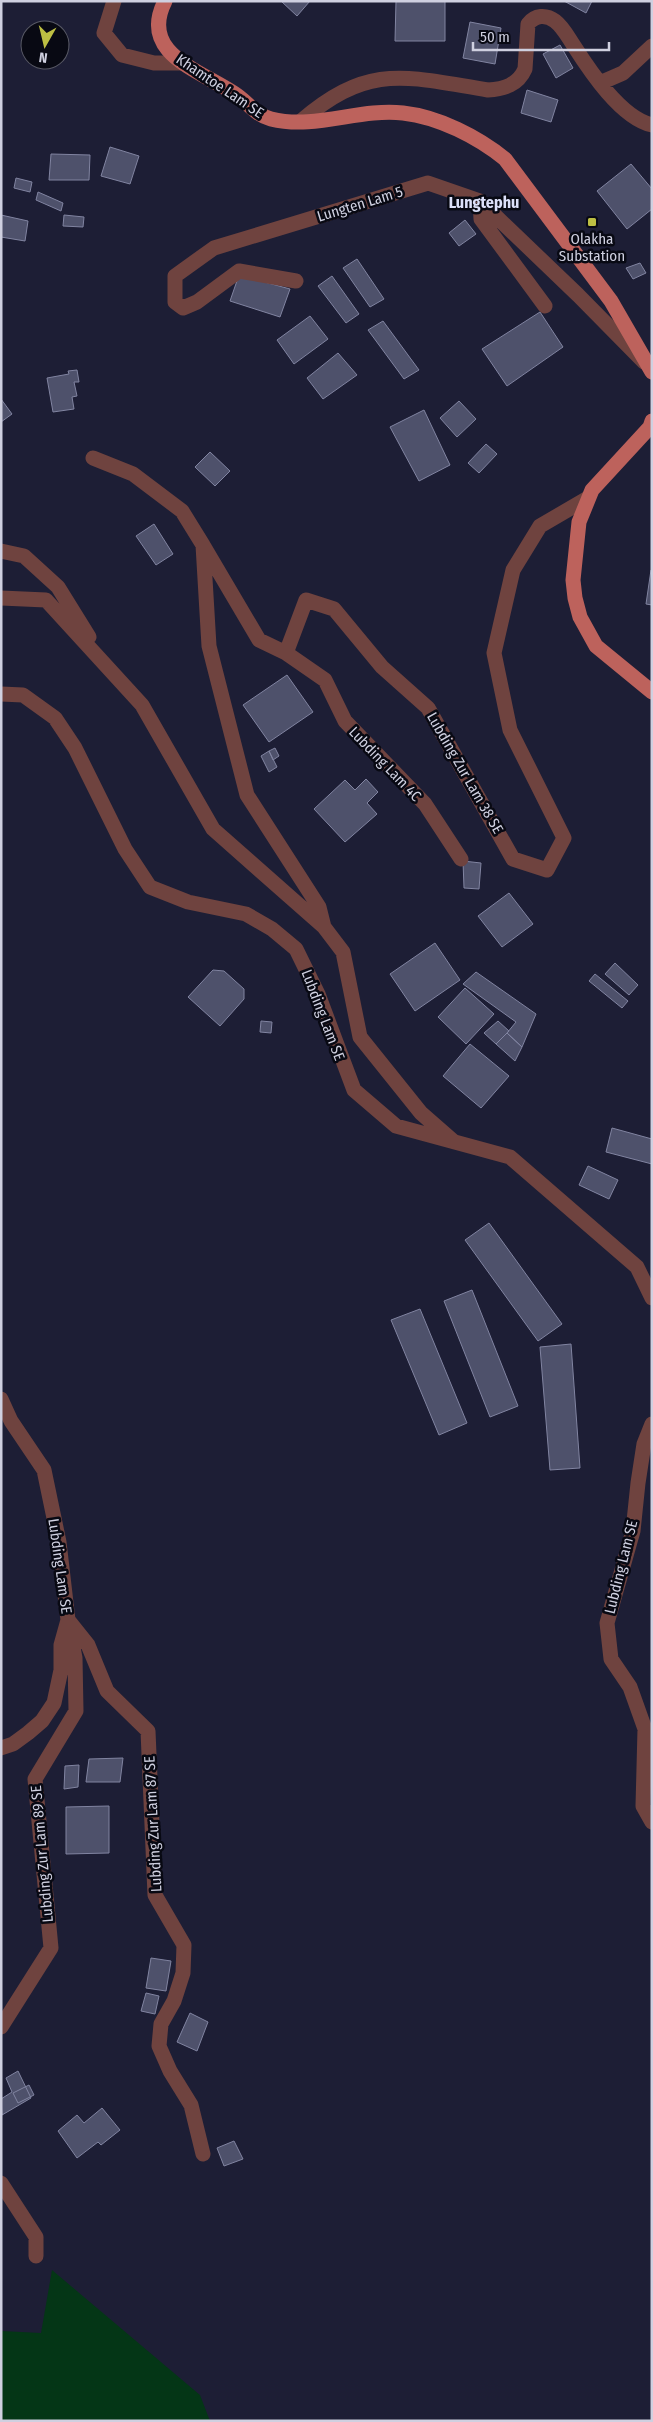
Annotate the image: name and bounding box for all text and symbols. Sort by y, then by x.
north arrow [20,20,70,70]
scale bar [473,20,609,52]
text: 50 m [480,28,510,46]
text: N [38,48,49,66]
street label: Khamtoe Lam SE [173,50,267,122]
street label: Lungten Lam 5 [315,182,405,226]
district label: Lungtephu [449,193,519,212]
marker: Olakha Substation [586,216,598,228]
place label: Olakha Substation [559,230,625,265]
street label: Lubding Zur Lam 38 SE [423,709,507,837]
street label: Lubding Lam 4C [345,723,425,805]
street label: Lubding Lam SE [297,967,349,1063]
street label: Lubding Lam SE [44,1517,76,1615]
street label: Lubding Lam SE [601,1518,641,1616]
street label: Lubding Zur Lam 87 SE [140,1755,166,1893]
street label: Lubding Zur Lam 89 SE [27,1785,57,1923]

